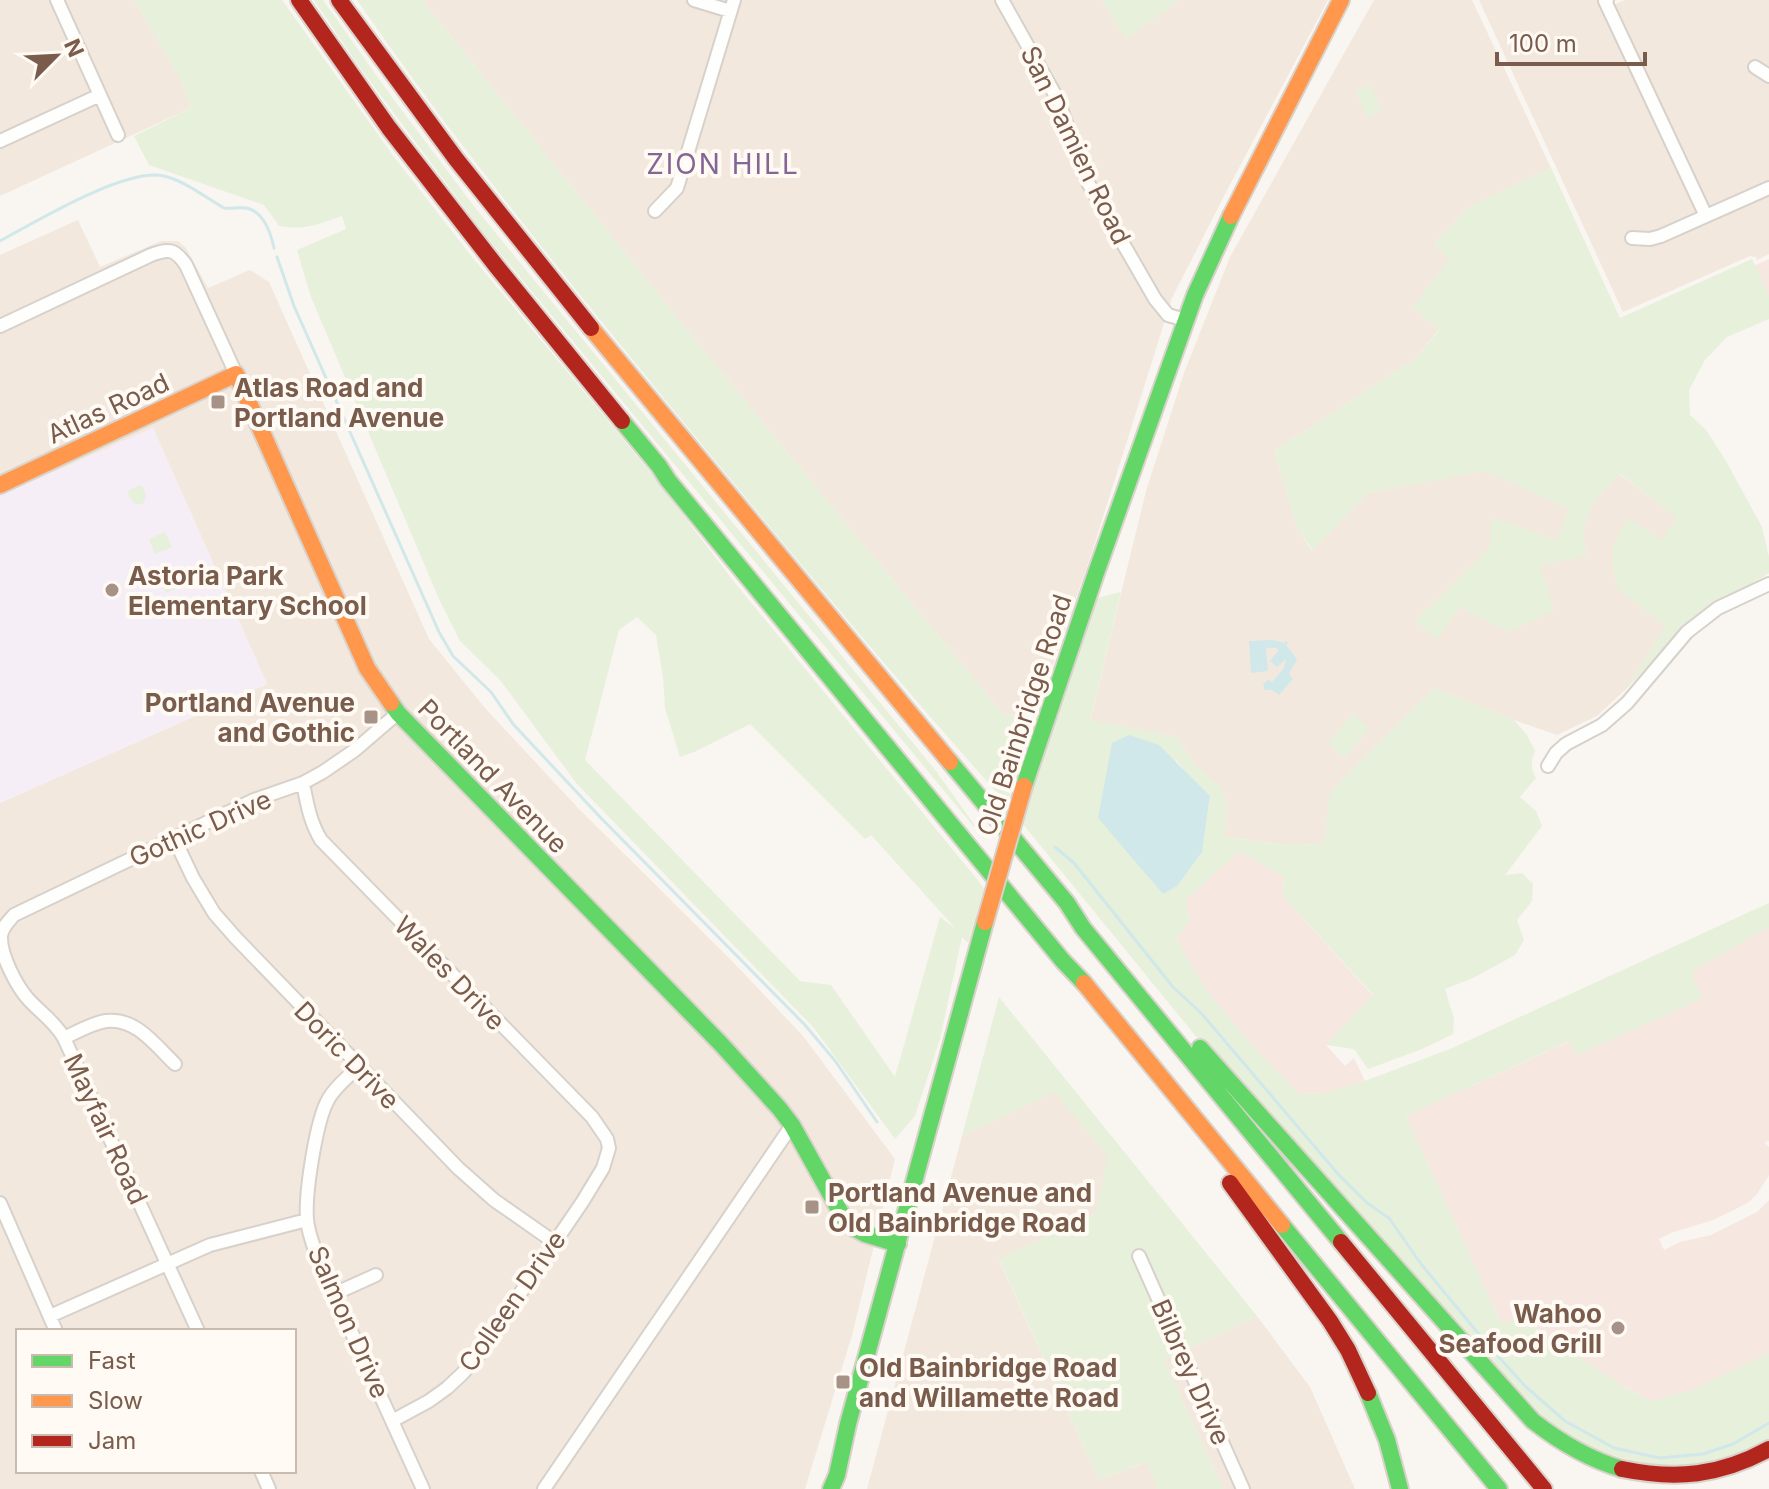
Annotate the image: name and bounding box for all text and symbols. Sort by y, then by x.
north arrow [16,16,96,96]
scale bar [1497,16,1645,66]
text: 100 m [1509,29,1577,58]
text: N [59,35,90,61]
street label: San Damien Road [1015,41,1137,249]
district label: ZION HILL [646,147,800,181]
street label: Atlas Road [42,366,174,450]
place label: Atlas Road and Portland Avenue [234,372,444,433]
marker: Atlas Road and Portland Avenue [209,393,227,411]
place label: Astoria Park Elementary School [128,560,367,621]
marker: Astoria Park Elementary School [103,581,121,599]
street label: Old Bainbridge Road [970,590,1078,840]
place label: Portland Avenue and Gothic [145,687,355,748]
street label: Portland Avenue [412,693,574,859]
marker: Portland Avenue and Gothic [362,708,380,726]
street label: Gothic Drive [124,783,276,873]
street label: Wales Drive [388,910,512,1036]
street label: Doric Drive [288,995,406,1115]
street label: Mayfair Road [58,1049,154,1209]
place label: Portland Avenue and Old Bainbridge Road [828,1177,1092,1238]
marker: Portland Avenue and Old Bainbridge Road [803,1198,821,1216]
street label: Colleen Drive [452,1225,572,1377]
street label: Salmon Drive [302,1241,396,1403]
street label: Bilbrey Drive [1145,1294,1237,1450]
place label: Wahoo Seafood Grill [1438,1298,1602,1359]
marker: Wahoo Seafood Grill [1609,1319,1627,1337]
legend [16,1329,296,1473]
text: Fast [88,1346,136,1375]
place label: Old Bainbridge Road and Willamette Road [859,1352,1119,1413]
marker: Old Bainbridge Road and Willamette Road [834,1373,852,1391]
text: Slow [88,1386,143,1415]
text: Jam [88,1426,136,1455]

